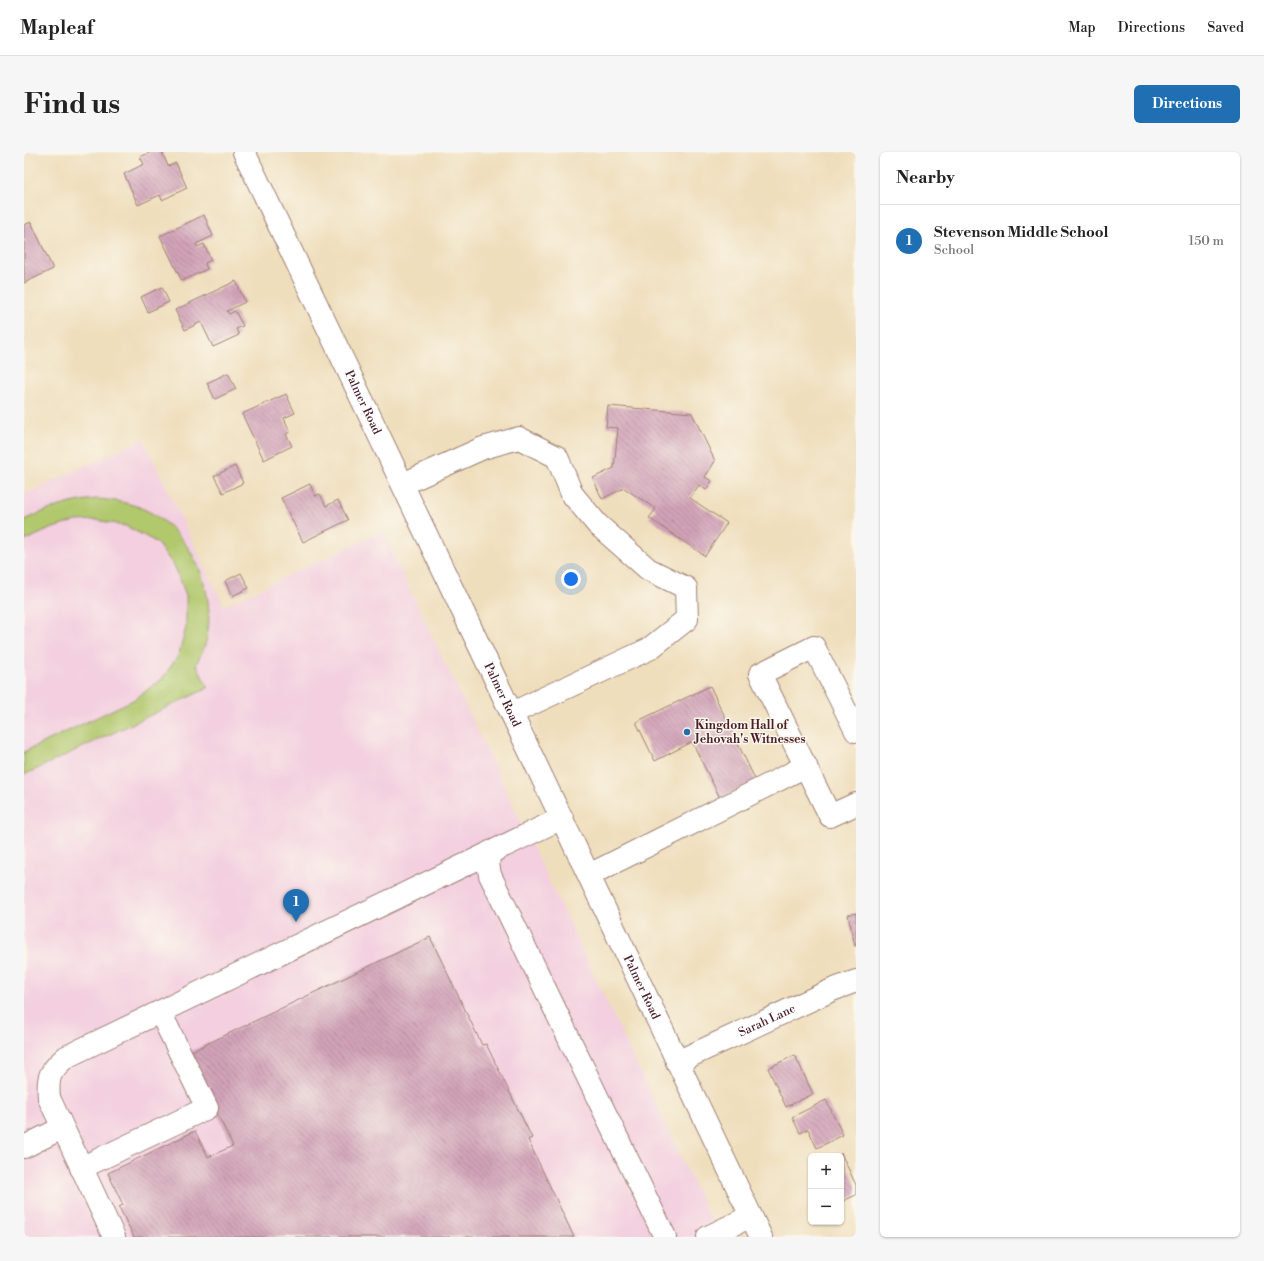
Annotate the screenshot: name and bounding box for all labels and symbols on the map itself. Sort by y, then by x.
street label: Palmer Road [341,368,385,437]
your location [561,569,581,589]
street label: Palmer Road [481,660,524,729]
place label: Kingdom Hall of Jehovah's Witnesses [693,718,806,747]
marker: Kingdom Hall of Jehovah's Witnesses [682,727,692,737]
pin: 1 [283,889,309,922]
street label: Palmer Road [620,953,664,1022]
street label: Sarah Lane [736,1001,798,1040]

